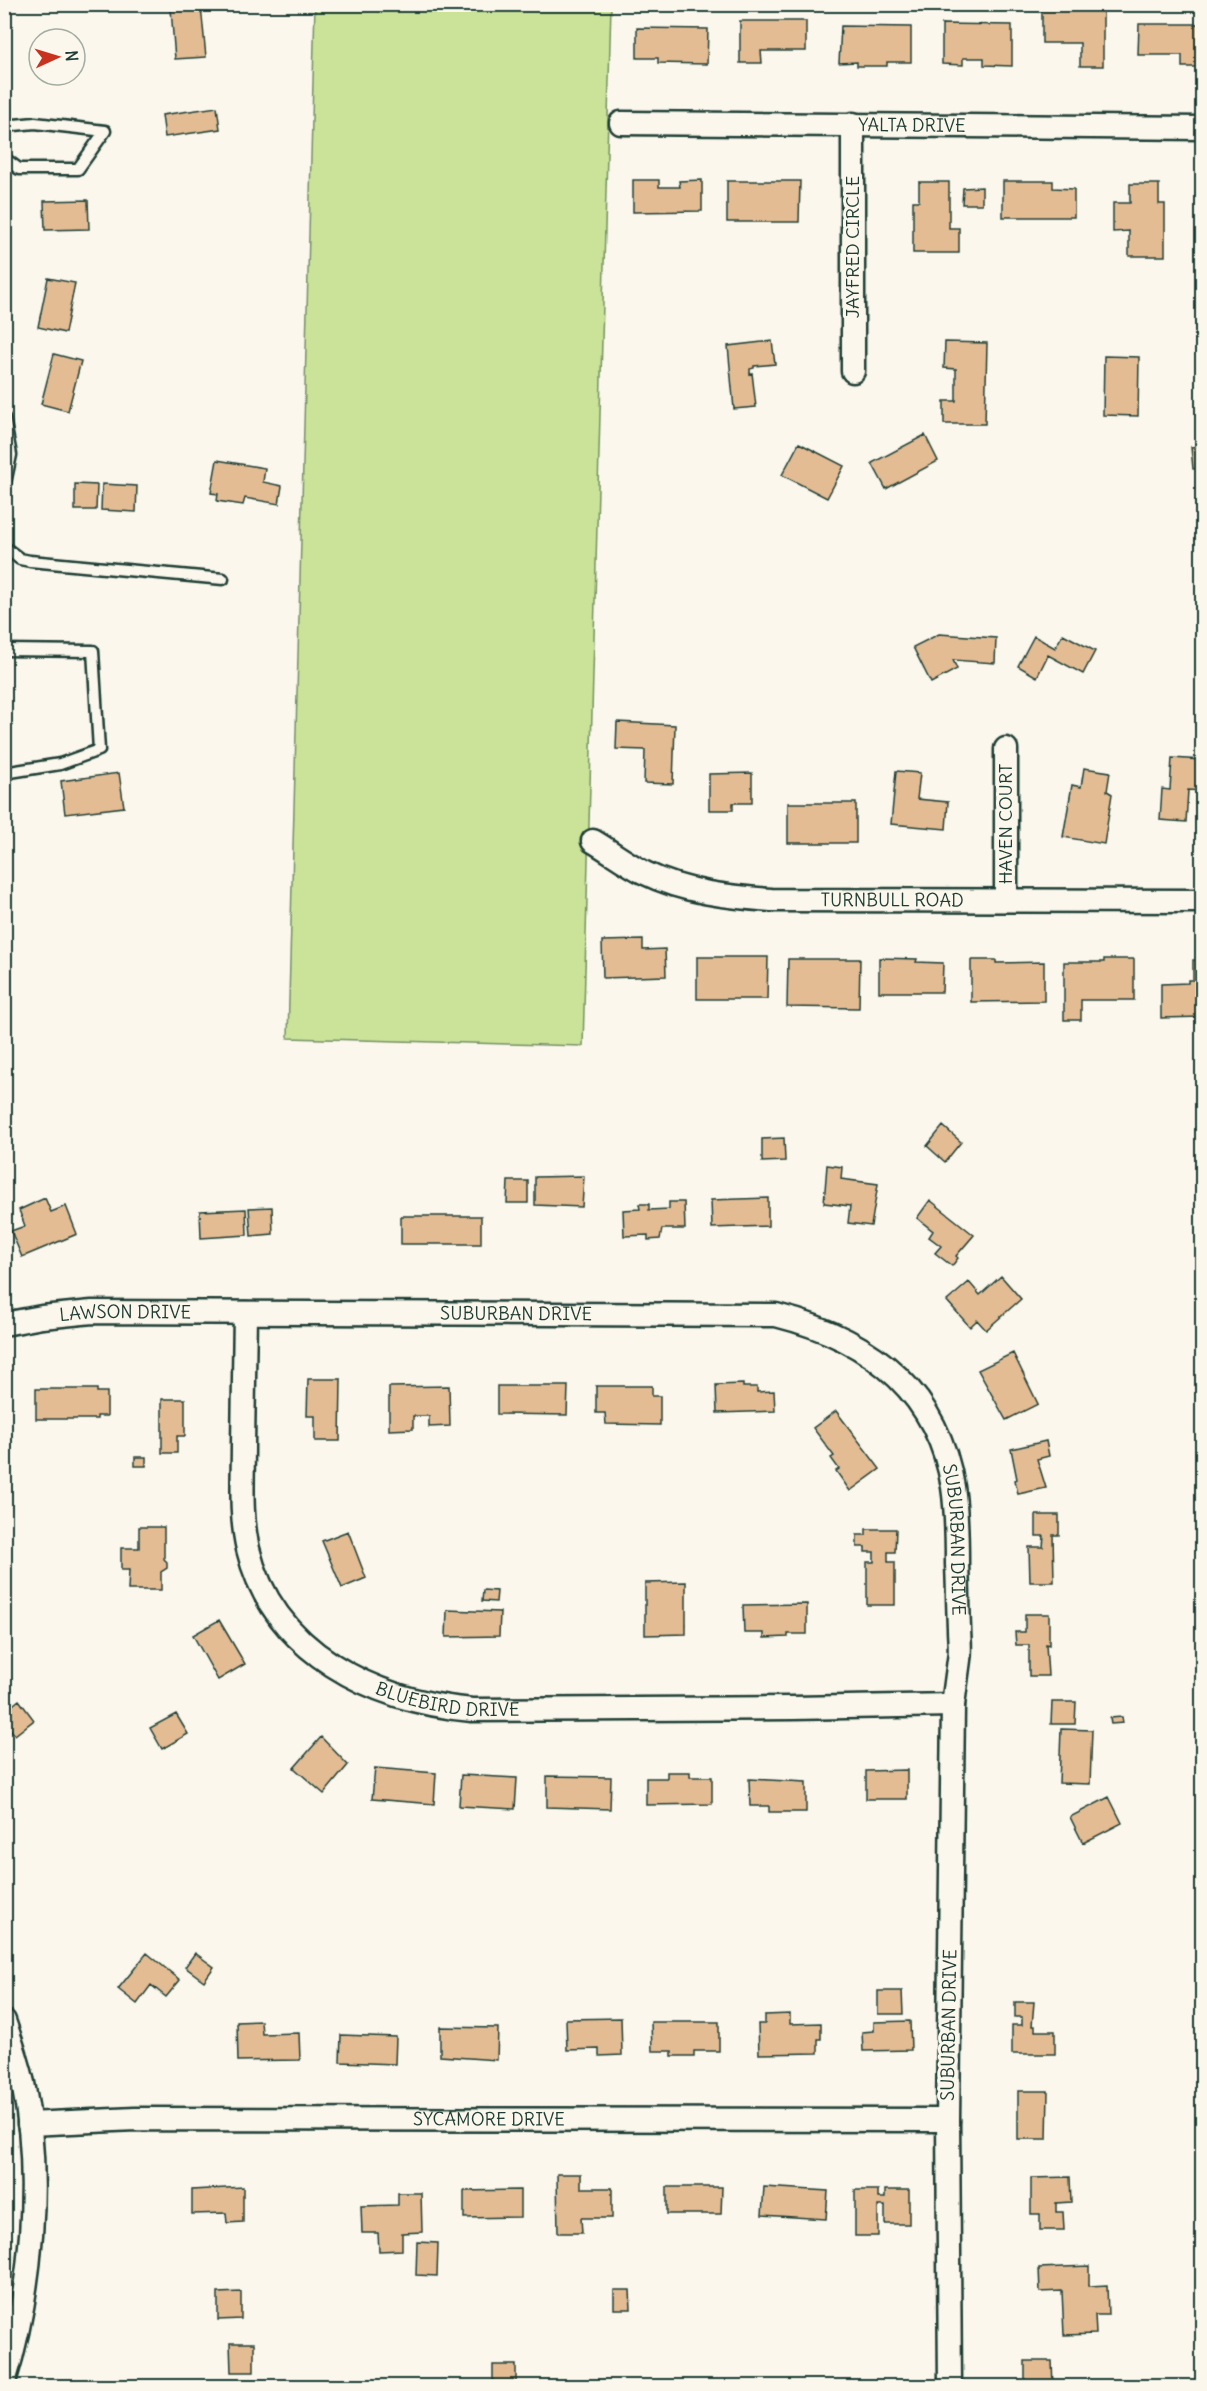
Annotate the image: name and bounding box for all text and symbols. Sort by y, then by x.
north arrow [27,27,87,87]
text: N [62,50,82,62]
street label: YALTA DRIVE [858,113,966,137]
street label: JAYFRED CIRCLE [841,176,864,318]
street label: HAVEN COURT [994,764,1017,884]
street label: TURNBULL ROAD [821,888,964,911]
street label: LAWSON DRIVE [58,1300,191,1326]
street label: SUBURBAN DRIVE [440,1302,592,1325]
street label: SUBURBAN DRIVE [938,1462,970,1616]
street label: BLUEBIRD DRIVE [373,1676,520,1722]
street label: SUBURBAN DRIVE [936,1949,961,2101]
street label: SYCAMORE DRIVE [413,2107,565,2131]

